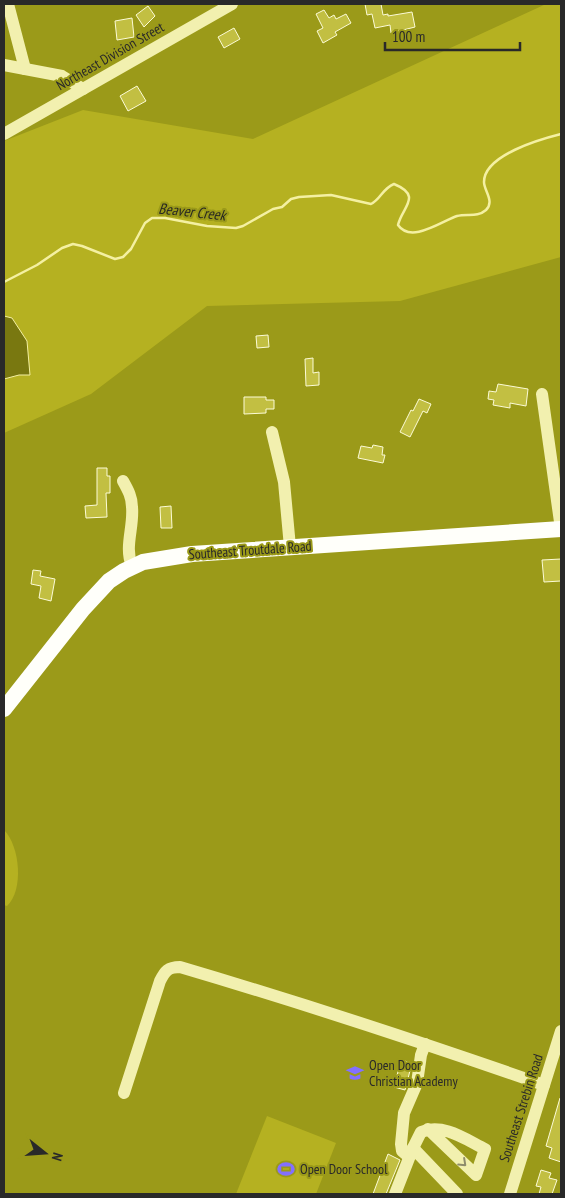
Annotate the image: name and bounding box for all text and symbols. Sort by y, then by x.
street label: Northeast Division Street [53,18,167,94]
scale bar [385,20,520,52]
text: 100 m [392,27,425,46]
water label: Beaver Creek [158,199,229,225]
street label: Southeast Troutdale Road [188,537,312,563]
street label: Southeast Strebin Road [495,1052,547,1164]
place label: Open Door Christian Academy [369,1056,458,1090]
school or university icon: Open Door Christian Academy [345,1063,365,1083]
north arrow [20,1128,70,1178]
text: N [48,1151,67,1163]
one-way arrow [458,1157,467,1166]
sports icon: Open Door School [276,1159,296,1179]
place label: Open Door School [300,1160,388,1178]

